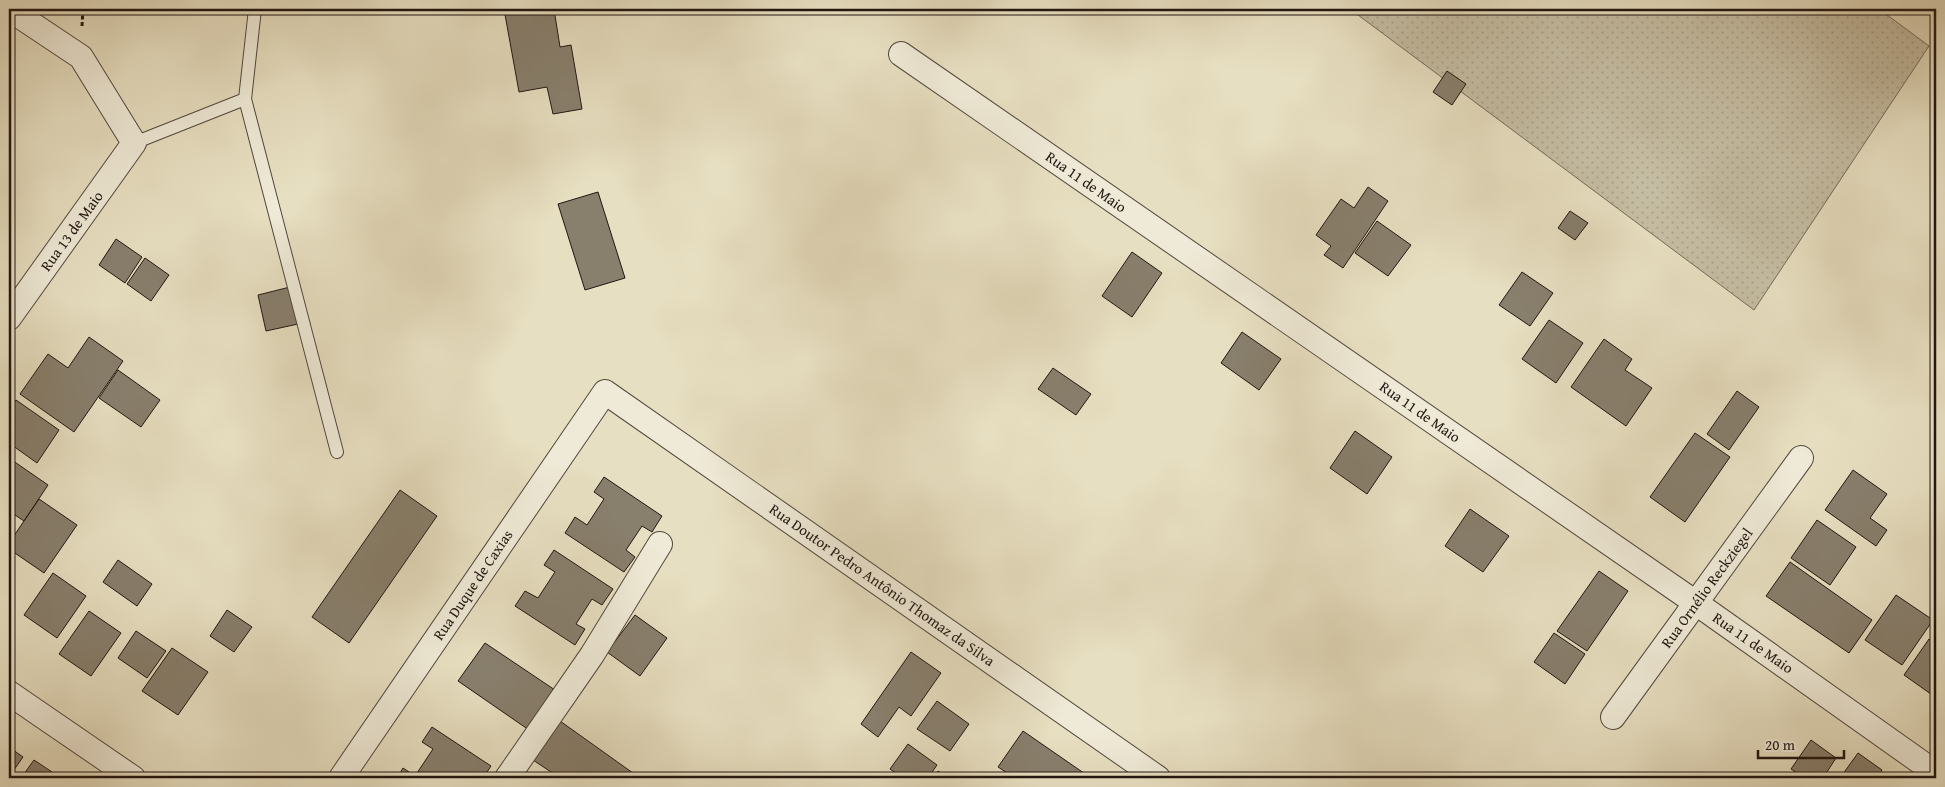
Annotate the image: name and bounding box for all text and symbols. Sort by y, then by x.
street label: Rua 11 de Maio [1042,146,1131,217]
street label: Rua 13 de Maio [35,186,108,275]
street label: Rua 11 de Maio [1376,376,1465,447]
street label: Rua Doutor Pedro Antônio Thomaz da Silva [765,498,999,671]
street label: Rua Ornélio Reckziegel [1656,523,1757,652]
street label: Rua Duque de Caxias [428,525,517,644]
street label: Rua 11 de Maio [1709,607,1798,678]
scale bar [1758,727,1844,759]
text: 20 m [1765,734,1796,755]

